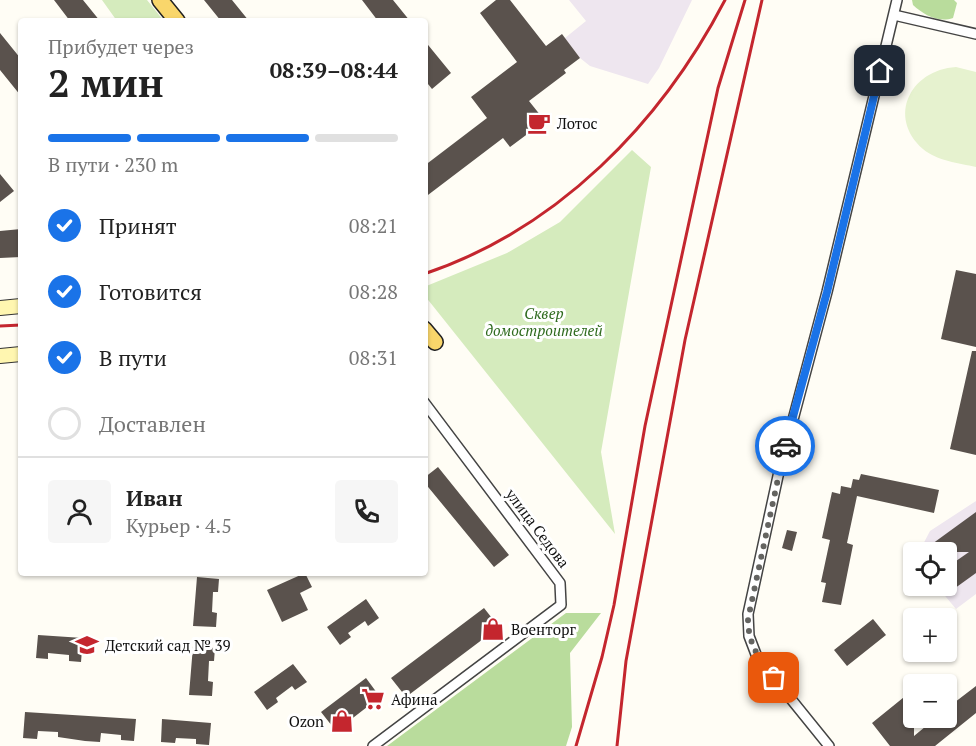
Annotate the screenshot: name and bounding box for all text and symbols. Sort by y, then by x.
text: Прибудет через [48,33,194,60]
pin [854,45,905,96]
icon: home [863,54,896,87]
text: 08:39–08:44 [270,55,398,84]
text: 2 мин [48,56,164,108]
cafe icon: Лотос [526,110,552,136]
place label: Лотос [556,113,598,133]
text: В пути · 230 m [48,151,178,178]
icon: check [48,209,81,242]
text: Принят [99,211,177,240]
text: 08:21 [349,212,398,239]
icon: check [48,275,81,308]
text: Готовится [99,277,202,306]
text: 08:28 [349,278,398,305]
park label: Сквер домостроителей [485,303,603,340]
icon: check [48,341,81,374]
text: В пути [99,343,167,372]
text: 08:31 [349,344,398,371]
text: Доставлен [99,409,206,438]
courier [755,416,815,476]
icon: car [769,430,802,463]
button: person [48,480,111,543]
button: phone [335,480,398,543]
text: Иван [126,483,183,512]
street label: улица Седова [501,484,575,572]
text: Курьер · 4.5 [126,512,232,539]
map controls [903,542,957,728]
button: locate [903,542,957,596]
button: + [903,608,957,662]
shop icon: Военторг [480,616,506,642]
place label: Военторг [511,619,576,639]
school or university icon: Детский сад № 39 [74,632,100,658]
place label: Детский сад № 39 [105,635,230,655]
pin [748,652,799,703]
icon: bag [757,661,790,694]
button: − [903,674,957,728]
supermarket icon: Афина [360,686,386,712]
place label: Афина [391,689,438,709]
shop icon: Ozon [329,708,355,734]
place label: Ozon [289,711,324,731]

